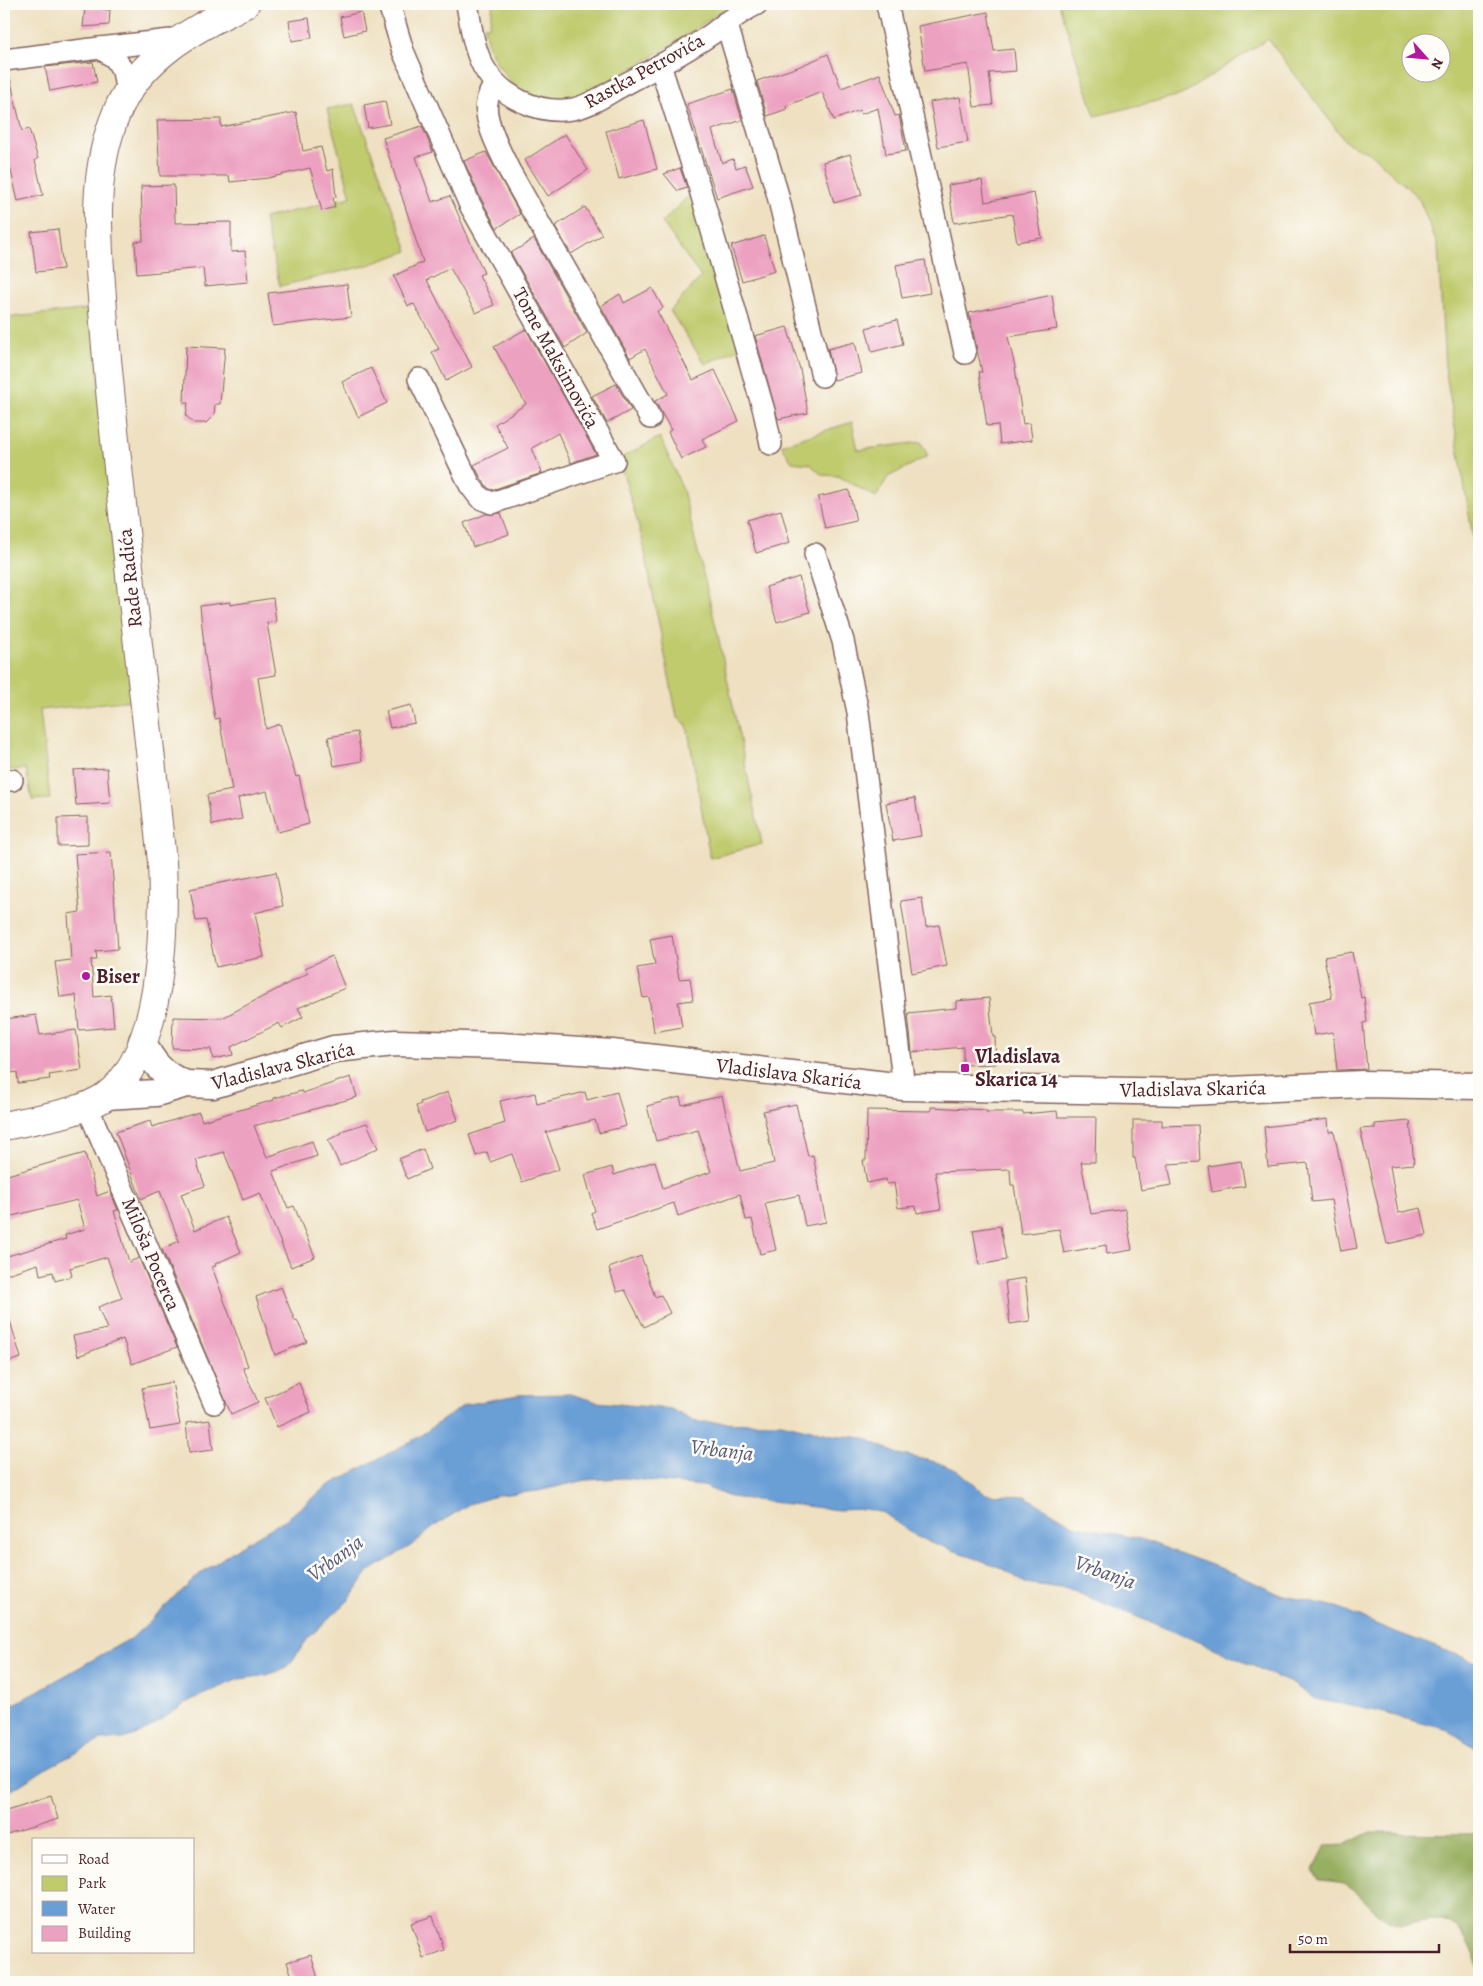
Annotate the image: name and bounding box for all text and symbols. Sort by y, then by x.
street label: Rastka Petrovića [579,26,710,115]
north arrow [1400,32,1450,82]
text: N [1426,55,1448,73]
street label: Tome Maksimovića [506,283,606,434]
street label: Rade Radića [111,526,149,629]
place label: Biser [96,963,140,990]
marker: Biser [80,970,92,982]
street label: Vladislava Skarića [208,1035,358,1097]
place label: Vladislava Skarica 14 [974,1043,1061,1093]
street label: Vladislava Skarića [714,1052,864,1096]
marker: Vladislava Skarica 14 [959,1062,971,1074]
street label: Vladislava Skarića [1119,1074,1267,1104]
street label: Miloša Pocerca [115,1193,187,1316]
water label: Vrbanja [689,1432,755,1468]
water label: Vrbanja [301,1528,369,1588]
water label: Vrbanja [1071,1548,1140,1596]
legend [32,1838,195,1954]
text: Road [78,1849,110,1869]
text: Park [78,1873,107,1893]
text: Water [77,1899,115,1919]
scale bar [1290,1921,1439,1953]
text: Building [78,1923,131,1943]
text: 50 m [1298,1929,1328,1949]

